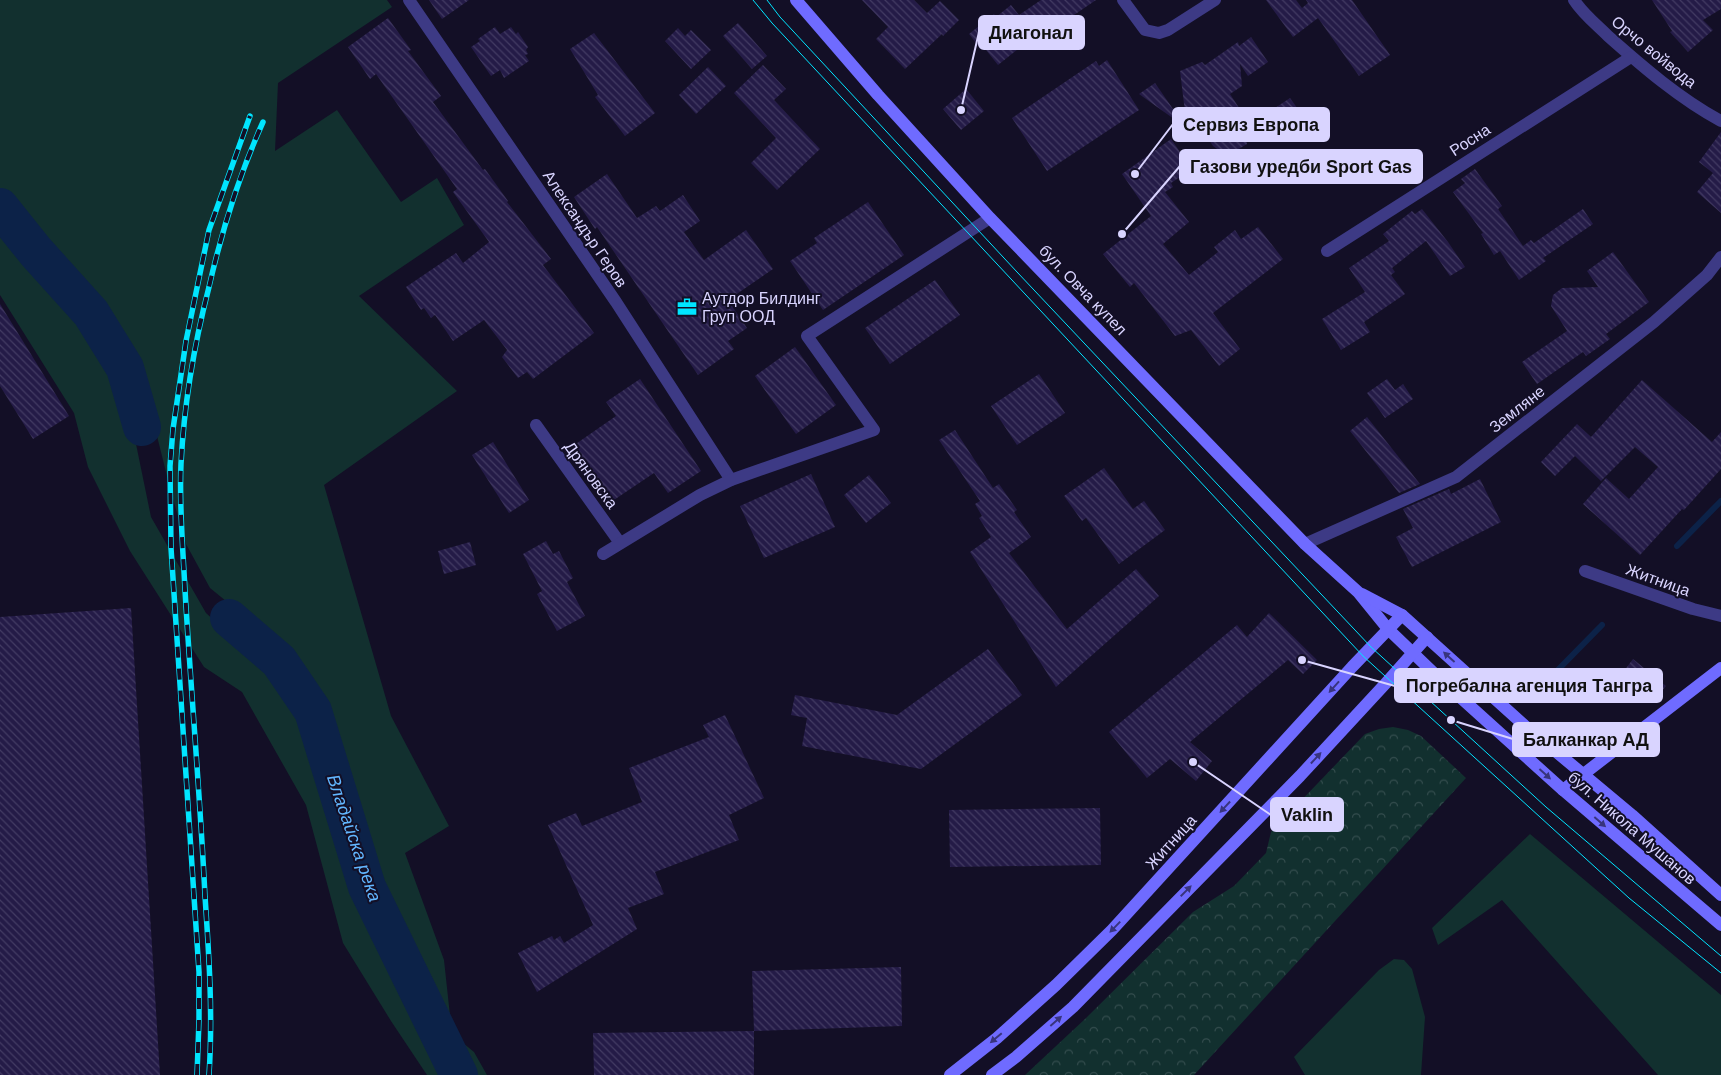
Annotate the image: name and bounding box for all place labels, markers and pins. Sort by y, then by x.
callout: Диагонал [979,16,1084,49]
callout: Сервиз Европа [1173,108,1329,141]
callout: Газови уредби Sport Gas [1180,150,1422,183]
place label: Аутдор Билдинг Груп ООД [702,290,821,325]
office icon: Аутдор Билдинг Груп ООД [676,296,698,318]
callout: Погребална агенция Тангра [1395,669,1662,702]
callout: Балканкар АД [1513,723,1659,756]
callout: Vaklin [1271,798,1343,831]

